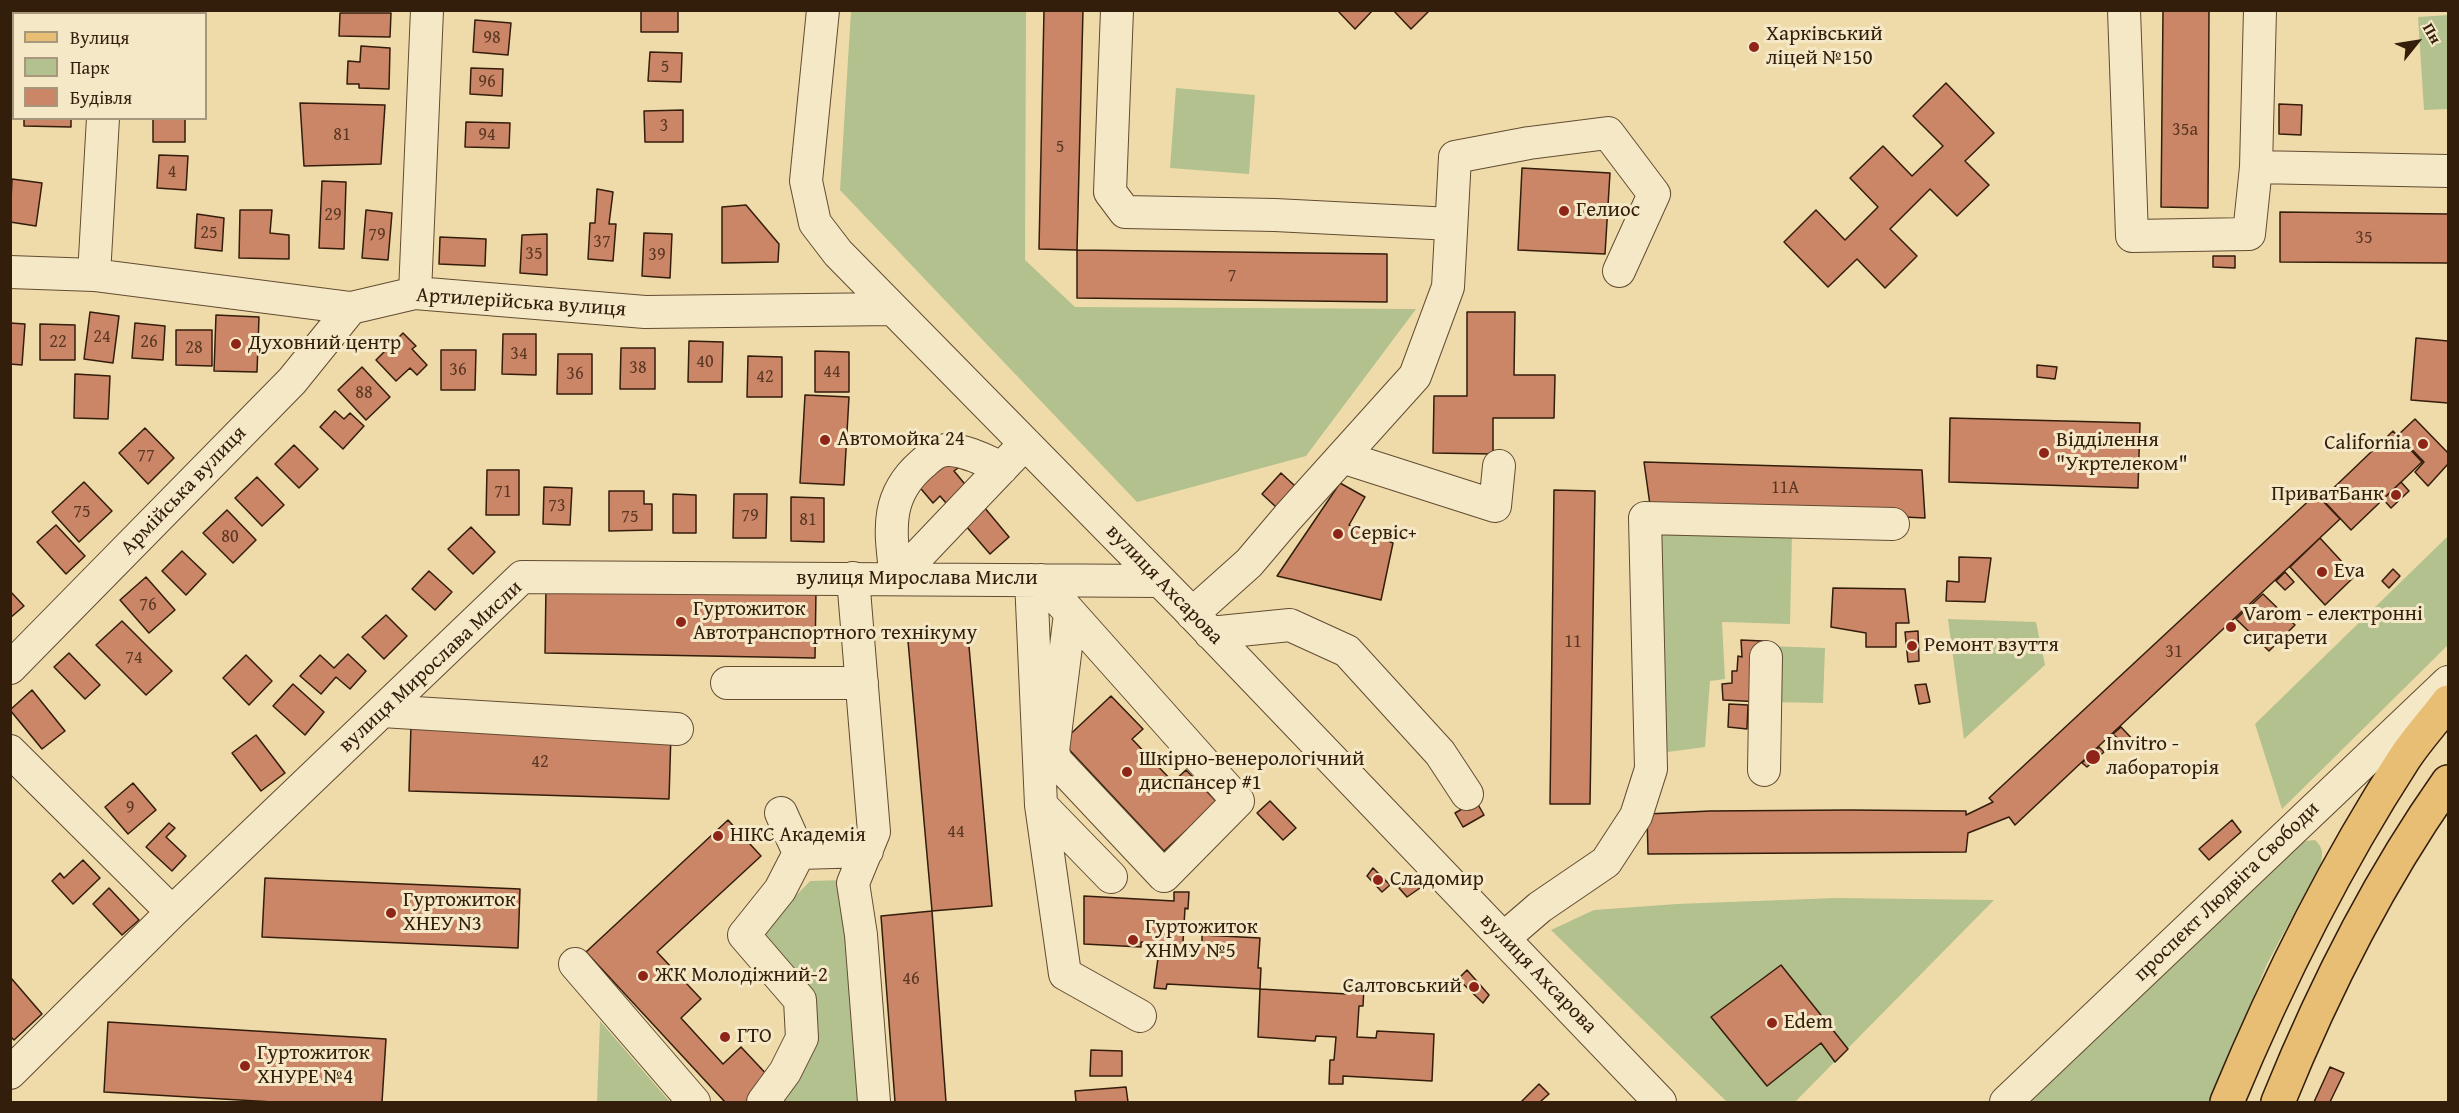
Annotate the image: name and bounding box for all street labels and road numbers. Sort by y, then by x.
street label: Артилерійська вулиця [415,283,627,323]
street label: Армійська вулиця [116,421,252,561]
street label: вулиця Ахсарова [1100,520,1228,650]
street label: вулиця Мирослава Мисли [796,566,1038,592]
street label: вулиця Мирослава Мисли [334,576,528,758]
street label: проспект Людвіга Свободи [2129,797,2325,987]
street label: вулиця Ахсарова [1474,909,1602,1039]

